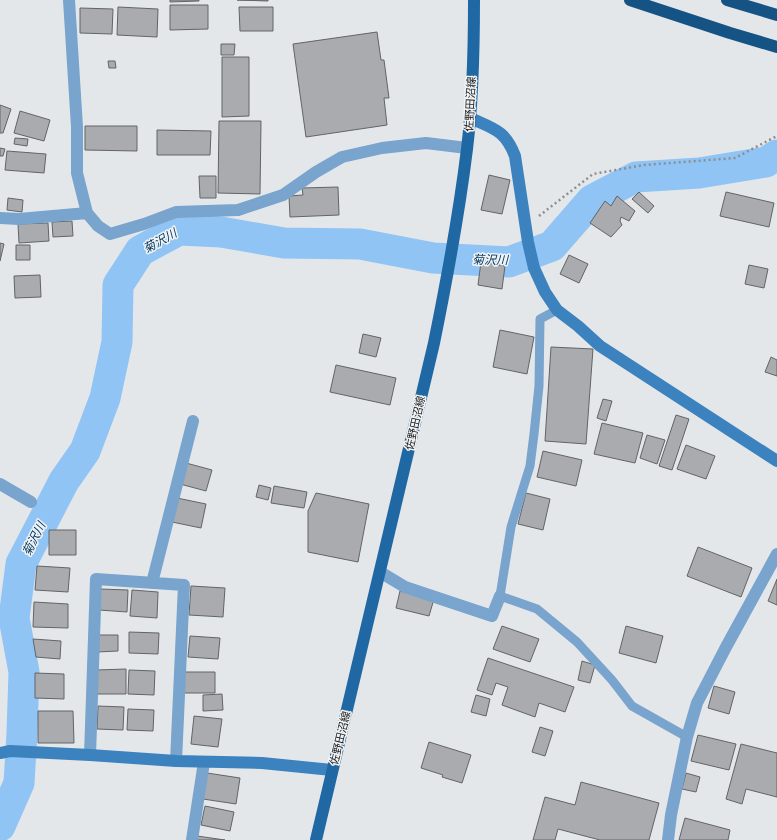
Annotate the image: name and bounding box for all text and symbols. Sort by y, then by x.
street label: 佐野田沼線 [461,76,478,132]
water label: 菊沢川 [140,223,181,257]
water label: 菊沢川 [472,251,510,268]
street label: 佐野田沼線 [401,394,428,451]
water label: 菊沢川 [18,517,50,559]
street label: 佐野田沼線 [326,709,353,766]

